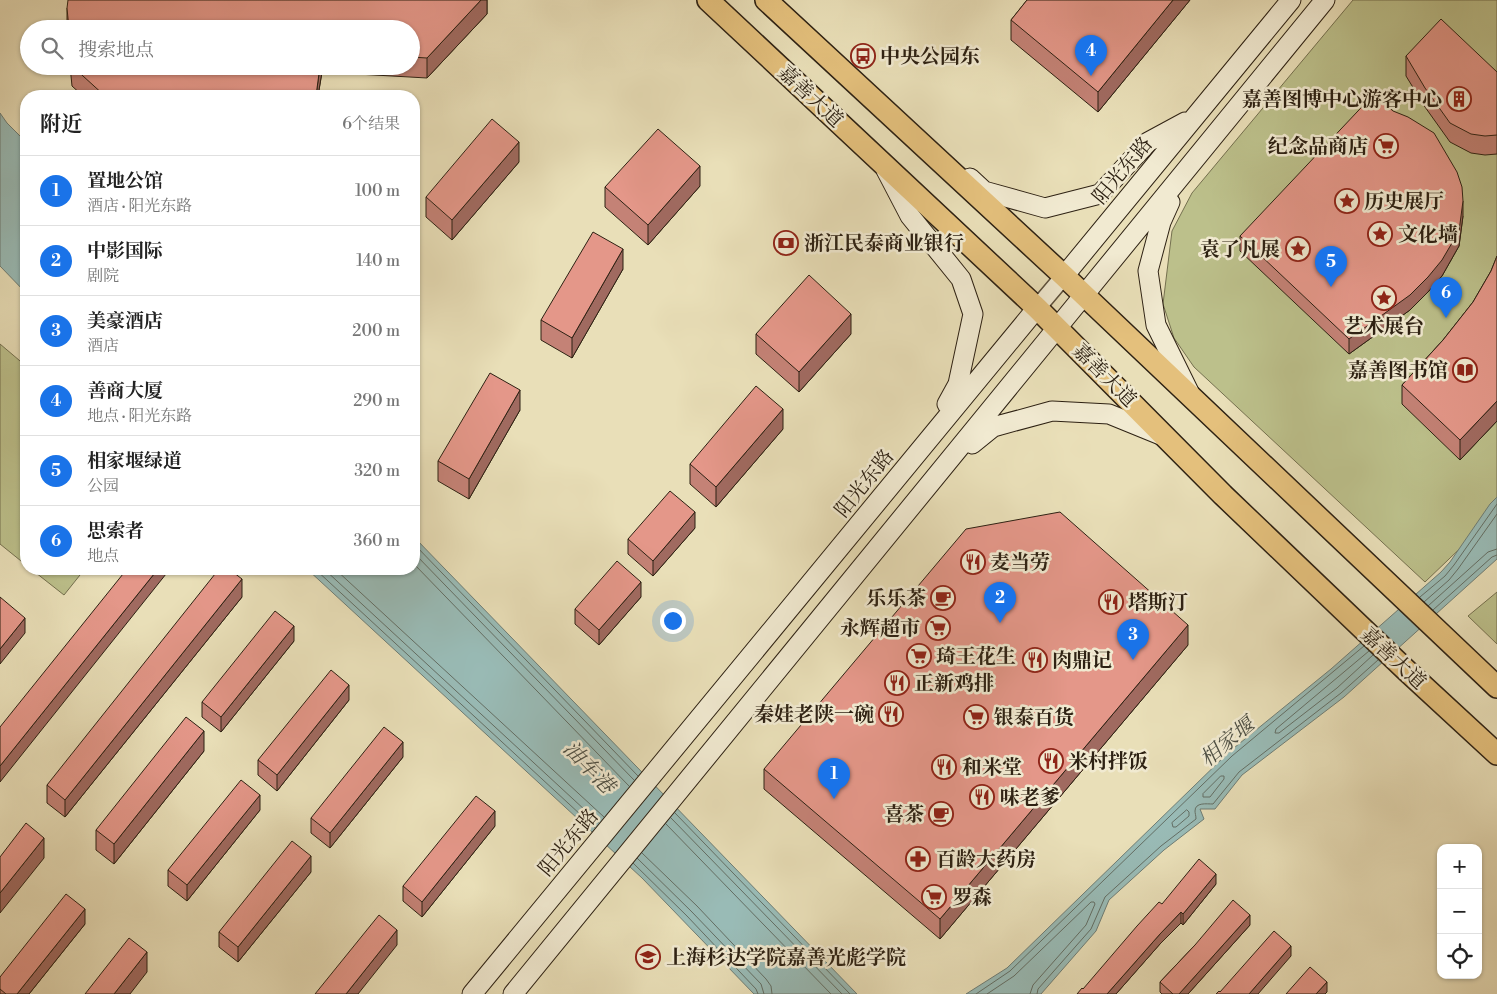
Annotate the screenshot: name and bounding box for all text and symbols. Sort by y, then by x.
search box [20,20,420,75]
icon: search [38,34,66,62]
pin: 4 [1075,35,1107,76]
text: 搜索地点 [78,38,154,62]
bus stop icon: 中央公园东 [850,43,876,69]
place label: 中央公园东 [880,45,980,70]
street label: 嘉善大道 [772,61,848,134]
building icon: 嘉善图博中心游客中心 [1446,86,1472,112]
place label: 嘉善图博中心游客中心 [1242,88,1442,113]
text: 附近 [40,112,82,138]
text: 6个结果 [342,114,400,134]
street label: 阳光东路 [1088,132,1158,210]
supermarket icon: 纪念品商店 [1373,133,1399,159]
place label: 纪念品商店 [1268,135,1368,160]
text: 置地公馆 [87,169,163,193]
text: 1 [52,181,60,201]
text: 100 m [355,181,400,201]
place icon: 历史展厅 [1334,188,1360,214]
place label: 历史展厅 [1364,190,1444,215]
text: 酒店 · 阳光东路 [87,196,192,216]
place icon: 文化墙 [1367,221,1393,247]
place label: 文化墙 [1398,223,1458,248]
bank icon: 浙江民泰商业银行 [773,230,799,256]
place label: 浙江民泰商业银行 [804,232,964,257]
place icon: 袁了凡展 [1285,236,1311,262]
place label: 袁了凡展 [1200,238,1280,263]
text: 中影国际 [87,239,163,263]
pin: 5 [1315,246,1347,287]
text: 2 [51,251,61,271]
text: 140 m [356,251,400,271]
text: 剧院 [87,266,119,286]
pin: 6 [1430,277,1462,318]
place icon: 艺术展台 [1371,285,1397,311]
text: 美豪酒店 [87,309,163,333]
place label: 艺术展台 [1344,315,1424,340]
text: 3 [51,321,61,341]
text: 200 m [352,321,400,341]
text: 酒店 [87,336,119,356]
street label: 嘉善大道 [1067,339,1141,413]
library icon: 嘉善图书馆 [1452,357,1478,383]
place label: 嘉善图书馆 [1348,359,1448,384]
text: 善商大厦 [87,379,163,403]
text: 4 [51,391,61,411]
text: 290 m [353,391,400,411]
text: 地点 · 阳光东路 [87,406,192,426]
street label: 阳光东路 [830,445,900,523]
text: 相家堰绿道 [87,449,182,473]
text: 5 [51,461,61,481]
text: 320 m [354,461,400,481]
text: 公园 [87,476,119,496]
text: 思索者 [87,519,144,543]
text: 6 [51,531,61,551]
text: 360 m [354,531,400,551]
text: 地点 [87,546,119,566]
restaurant icon: 麦当劳 [960,549,986,575]
place label: 麦当劳 [990,551,1050,576]
pin: 2 [984,582,1016,623]
cafe icon: 乐乐茶 [930,585,956,611]
place label: 乐乐茶 [866,587,926,612]
restaurant icon: 塔斯汀 [1098,589,1124,615]
place label: 塔斯汀 [1128,591,1188,616]
your location [660,608,686,634]
supermarket icon: 永辉超市 [925,615,951,641]
place label: 永辉超市 [840,617,920,642]
pin: 3 [1117,619,1149,660]
street label: 嘉善大道 [1355,623,1431,696]
supermarket icon: 琦王花生 [906,643,932,669]
place label: 琦王花生 [936,645,1016,670]
restaurant icon: 肉鼎记 [1022,647,1048,673]
place label: 肉鼎记 [1052,649,1112,674]
restaurant icon: 正新鸡排 [884,670,910,696]
place label: 正新鸡排 [914,672,994,697]
restaurant icon: 秦娃老陕一碗 [878,701,904,727]
place label: 秦娃老陕一碗 [754,703,874,728]
supermarket icon: 银泰百货 [963,704,989,730]
place label: 银泰百货 [994,706,1074,731]
water label: 相家堰 [1195,711,1262,773]
water label: 油车港 [557,736,622,802]
restaurant icon: 米村拌饭 [1038,748,1064,774]
place label: 米村拌饭 [1068,750,1148,775]
restaurant icon: 和米堂 [931,754,957,780]
place label: 和米堂 [962,756,1022,781]
pin: 1 [818,758,850,799]
restaurant icon: 味老爹 [969,784,995,810]
place label: 味老爹 [1000,786,1060,811]
cafe icon: 喜茶 [928,801,954,827]
place label: 喜茶 [884,803,924,828]
street label: 阳光东路 [534,804,604,882]
map controls [1437,844,1482,979]
button: + [1437,844,1482,889]
pharmacy icon: 百龄大药房 [905,846,931,872]
place label: 百龄大药房 [936,848,1036,873]
supermarket icon: 罗森 [921,884,947,910]
place label: 罗森 [952,886,992,911]
button: − [1437,889,1482,934]
button: locate [1437,934,1482,979]
school or university icon: 上海杉达学院嘉善光彪学院 [635,944,661,970]
place label: 上海杉达学院嘉善光彪学院 [666,946,906,971]

